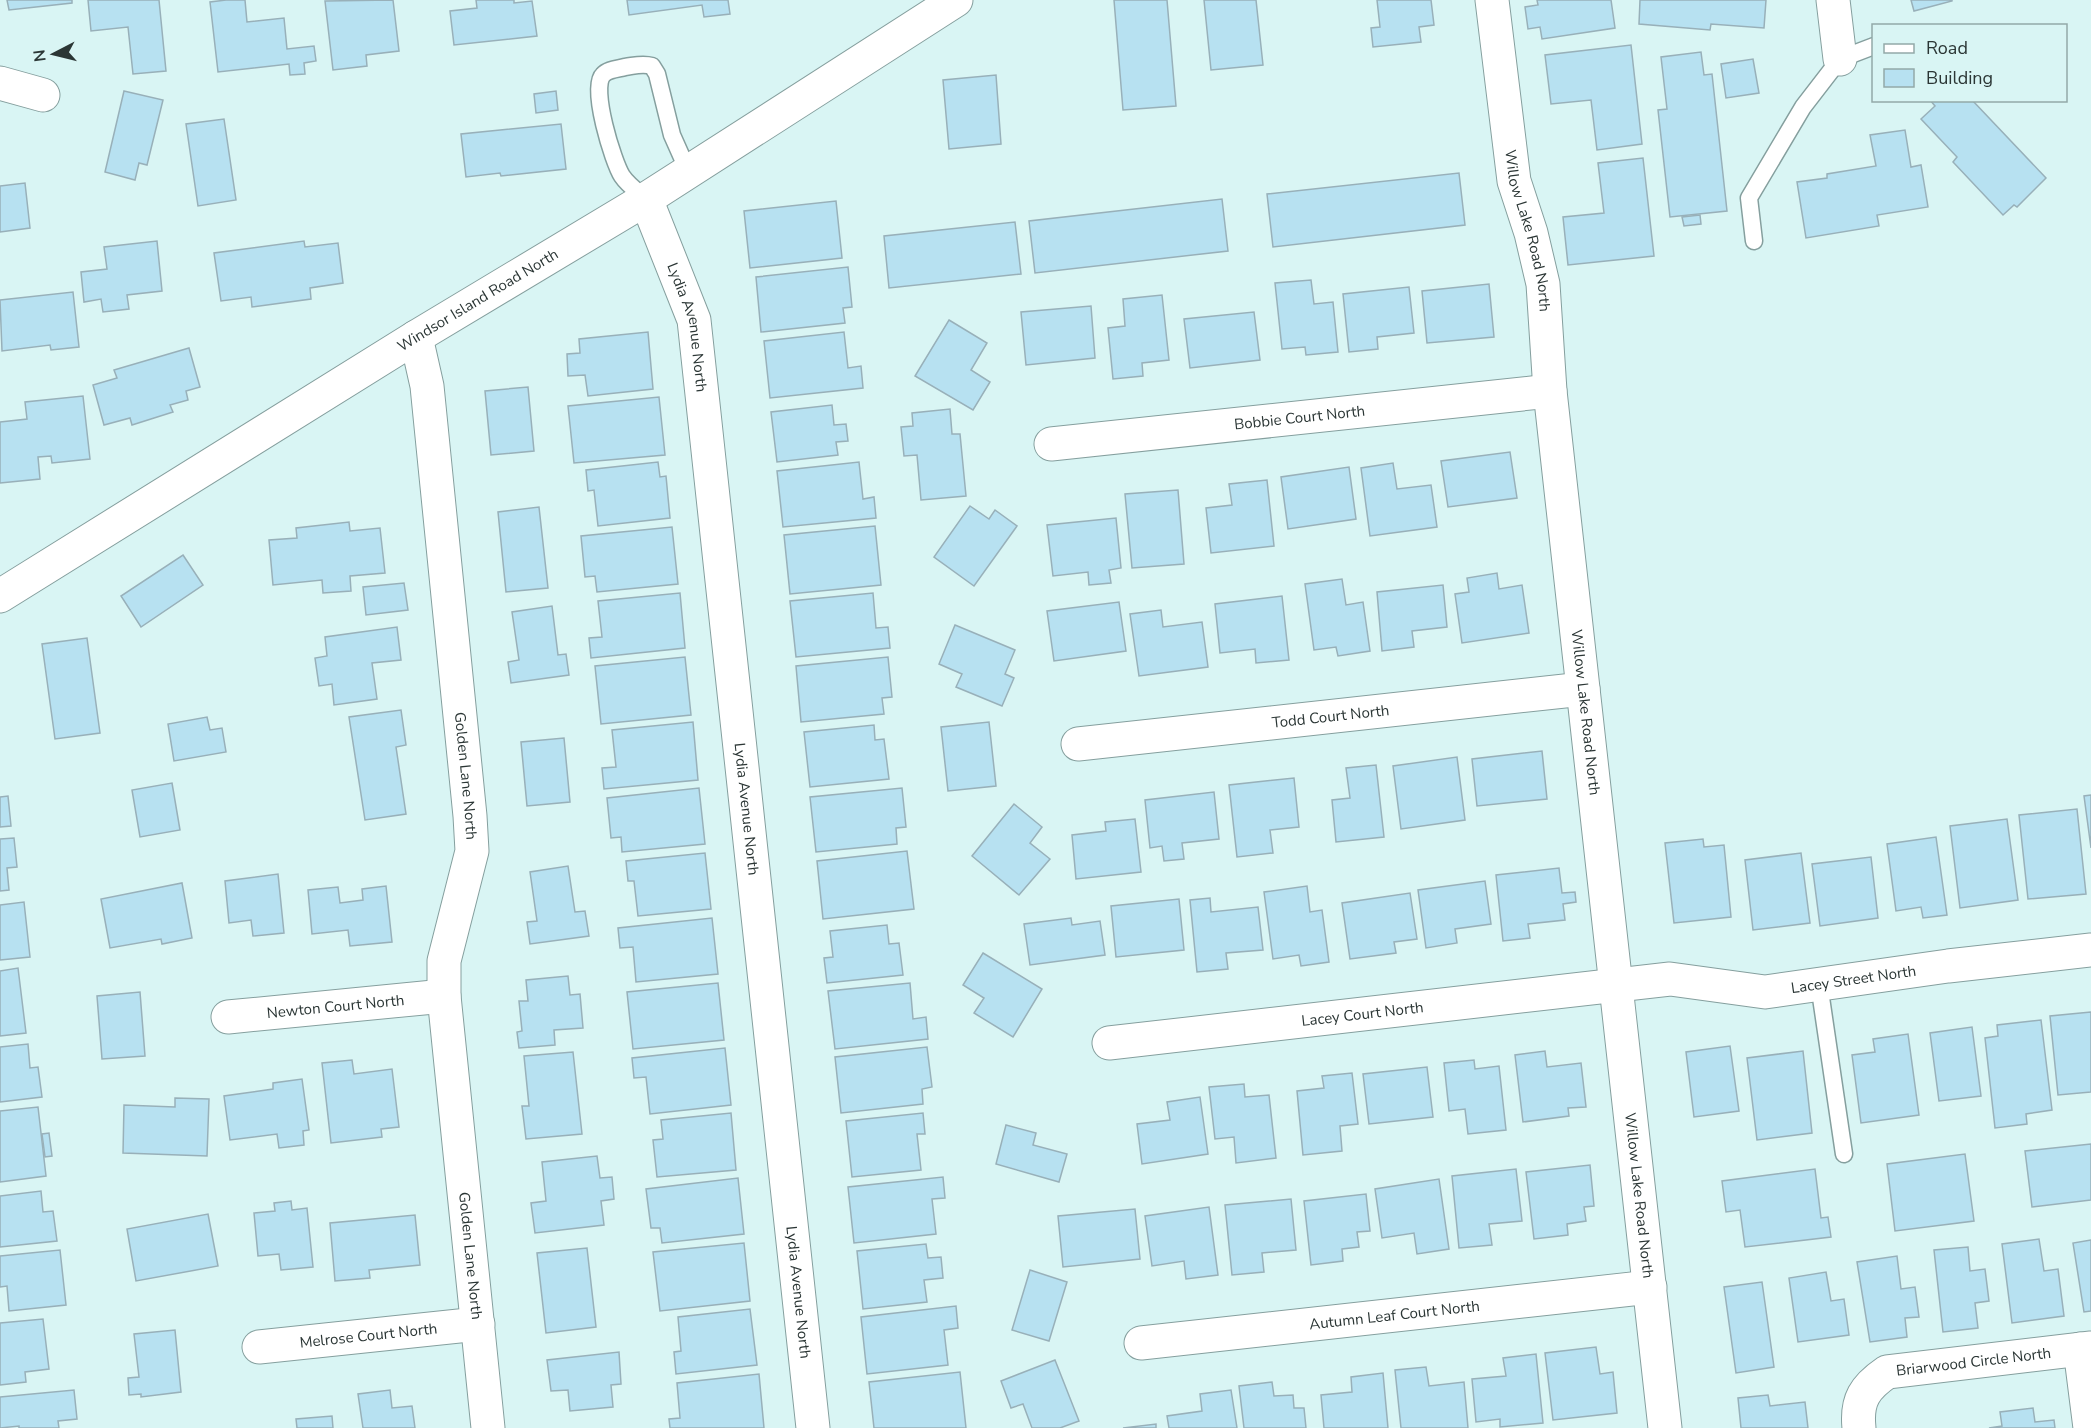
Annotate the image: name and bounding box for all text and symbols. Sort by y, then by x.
north arrow [24,24,84,84]
legend [1872,24,2067,102]
text: Road [1926,36,1968,60]
text: N [28,48,52,63]
text: Building [1926,66,1993,90]
street label: Willow Lake Road North [1500,148,1555,312]
street label: Windsor Island Road North [393,244,562,356]
street label: Lydia Avenue North [662,260,712,393]
street label: Bobbie Court North [1233,401,1366,434]
street label: Willow Lake Road North [1567,628,1605,796]
street label: Todd Court North [1271,700,1390,733]
street label: Golden Lane North [450,711,481,840]
street label: Lydia Avenue North [729,742,764,876]
street label: Lacey Street North [1790,961,1917,998]
street label: Newton Court North [266,990,405,1023]
street label: Lacey Court North [1300,997,1424,1031]
street label: Willow Lake Road North [1620,1111,1658,1279]
street label: Golden Lane North [454,1191,487,1321]
street label: Lydia Avenue North [781,1225,815,1360]
street label: Autumn Leaf Court North [1308,1296,1481,1334]
street label: Melrose Court North [299,1318,438,1353]
street label: Briarwood Circle North [1895,1343,2052,1381]

